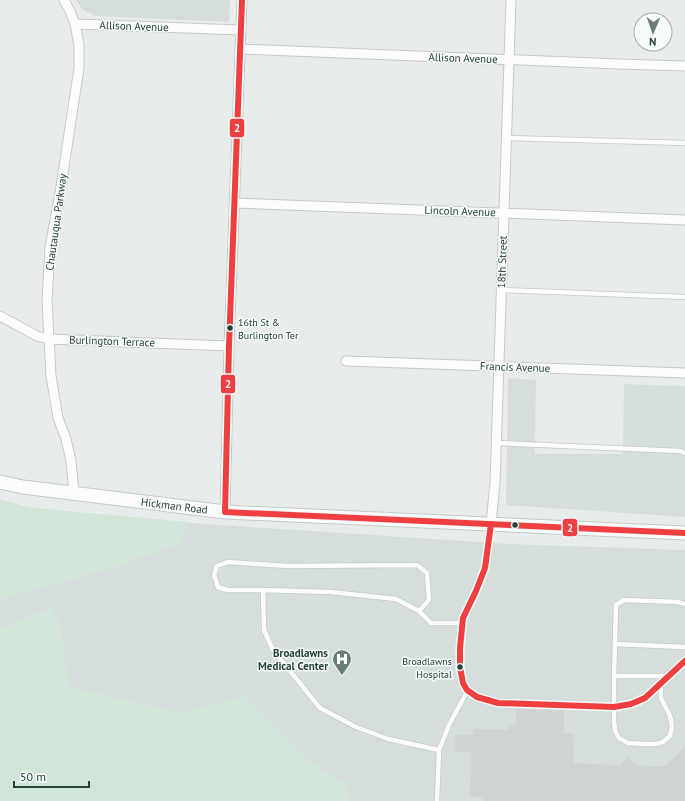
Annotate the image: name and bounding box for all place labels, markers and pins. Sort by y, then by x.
place label: 16th St & Burlington Ter [238,316,299,342]
marker: 16th St & Burlington Ter [225,323,235,333]
unlabelled marker [510,520,520,530]
place label: Broadlawns Medical Center [258,646,328,673]
hospital icon: Broadlawns Medical Center [331,648,353,676]
place label: Broadlawns Hospital [402,655,452,681]
marker: Broadlawns Hospital [455,662,465,672]

